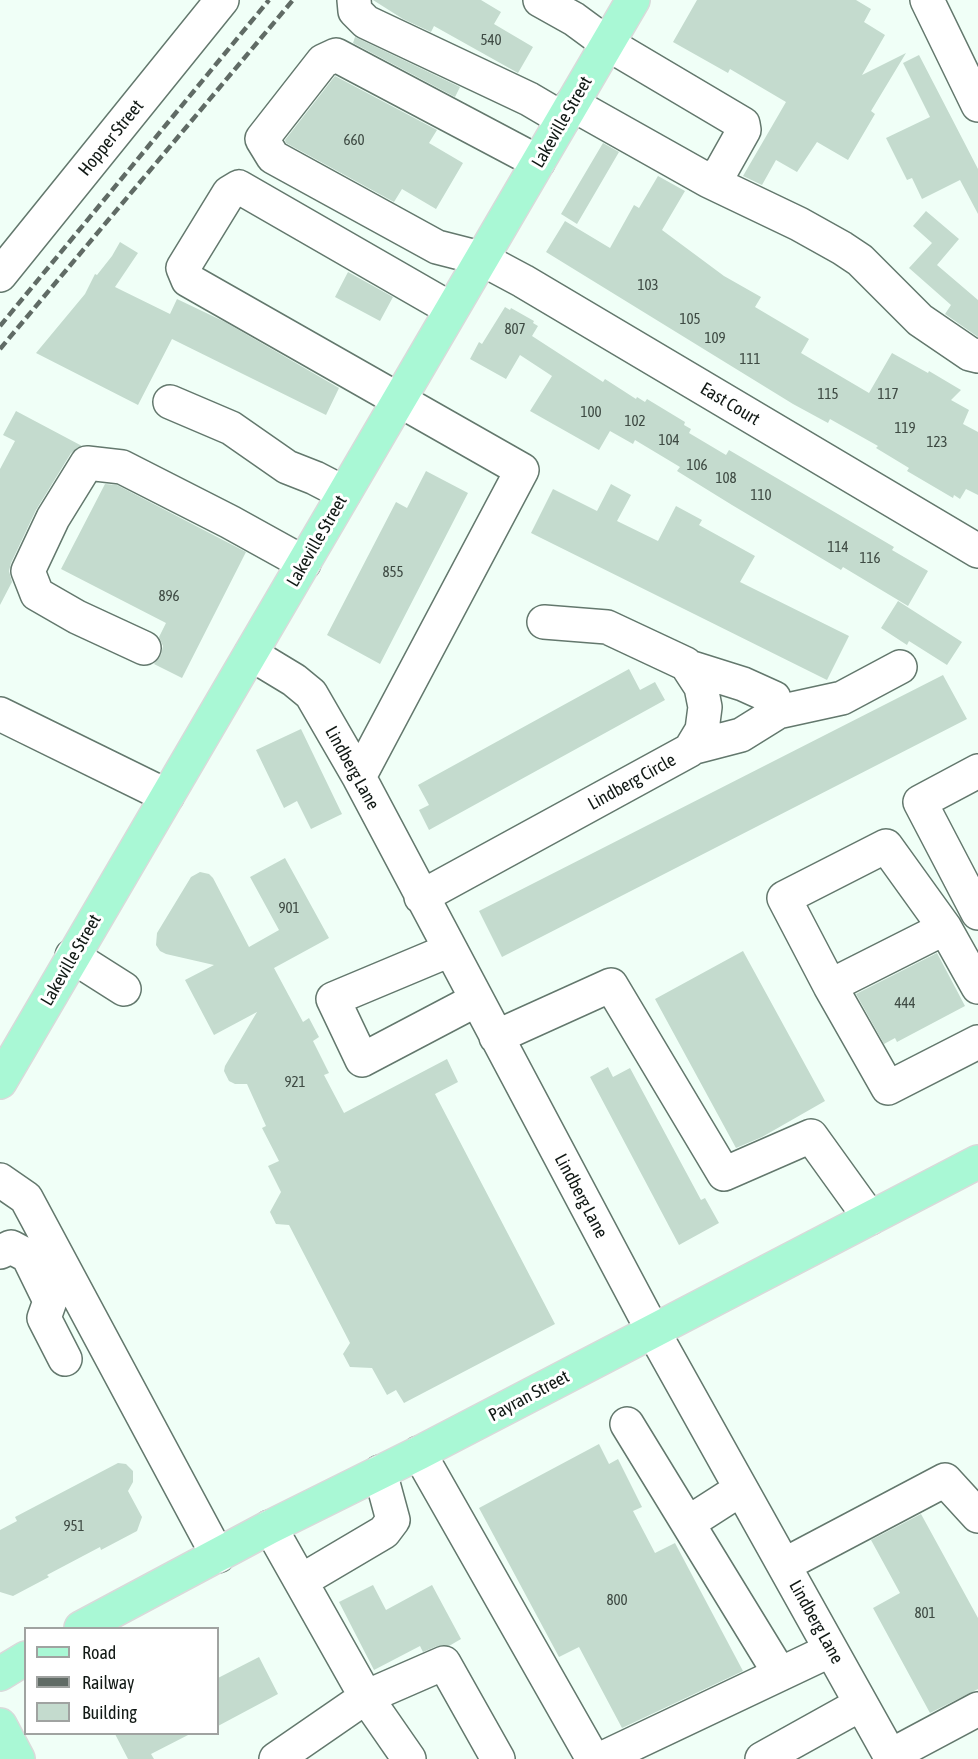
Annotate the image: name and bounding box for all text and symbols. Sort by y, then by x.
house number: 540 [480,31,502,49]
street label: Lakeville Street [527,72,597,172]
street label: Hopper Street [74,96,148,180]
house number: 660 [343,131,365,149]
house number: 103 [637,276,659,294]
house number: 105 [679,310,701,328]
house number: 807 [504,320,526,338]
house number: 109 [704,329,726,347]
house number: 111 [739,350,761,368]
street label: East Court [696,378,764,430]
house number: 115 [817,385,839,403]
house number: 117 [877,385,899,403]
house number: 100 [580,403,602,421]
house number: 102 [624,412,646,430]
house number: 119 [894,419,916,437]
house number: 104 [658,431,680,449]
house number: 123 [926,433,948,451]
house number: 106 [686,456,708,474]
house number: 108 [715,469,737,487]
house number: 110 [750,486,772,504]
street label: Lakeville Street [282,491,352,591]
house number: 114 [827,538,849,556]
house number: 116 [859,549,881,567]
house number: 855 [382,563,404,581]
house number: 896 [158,587,180,605]
street label: Lindberg Lane [320,722,384,814]
street label: Lindberg Circle [584,749,680,815]
house number: 901 [278,899,300,917]
street label: Lakeville Street [36,910,106,1010]
house number: 444 [894,994,916,1012]
house number: 921 [284,1073,306,1091]
street label: Lindberg Lane [550,1150,612,1242]
street label: Payran Street [485,1366,573,1426]
house number: 951 [63,1517,85,1535]
street label: Lindberg Lane [784,1576,848,1668]
house number: 800 [606,1591,628,1609]
house number: 801 [914,1604,936,1622]
legend [24,1627,219,1735]
text: Road [82,1642,116,1663]
text: Railway [82,1672,134,1693]
text: Building [82,1702,137,1723]

